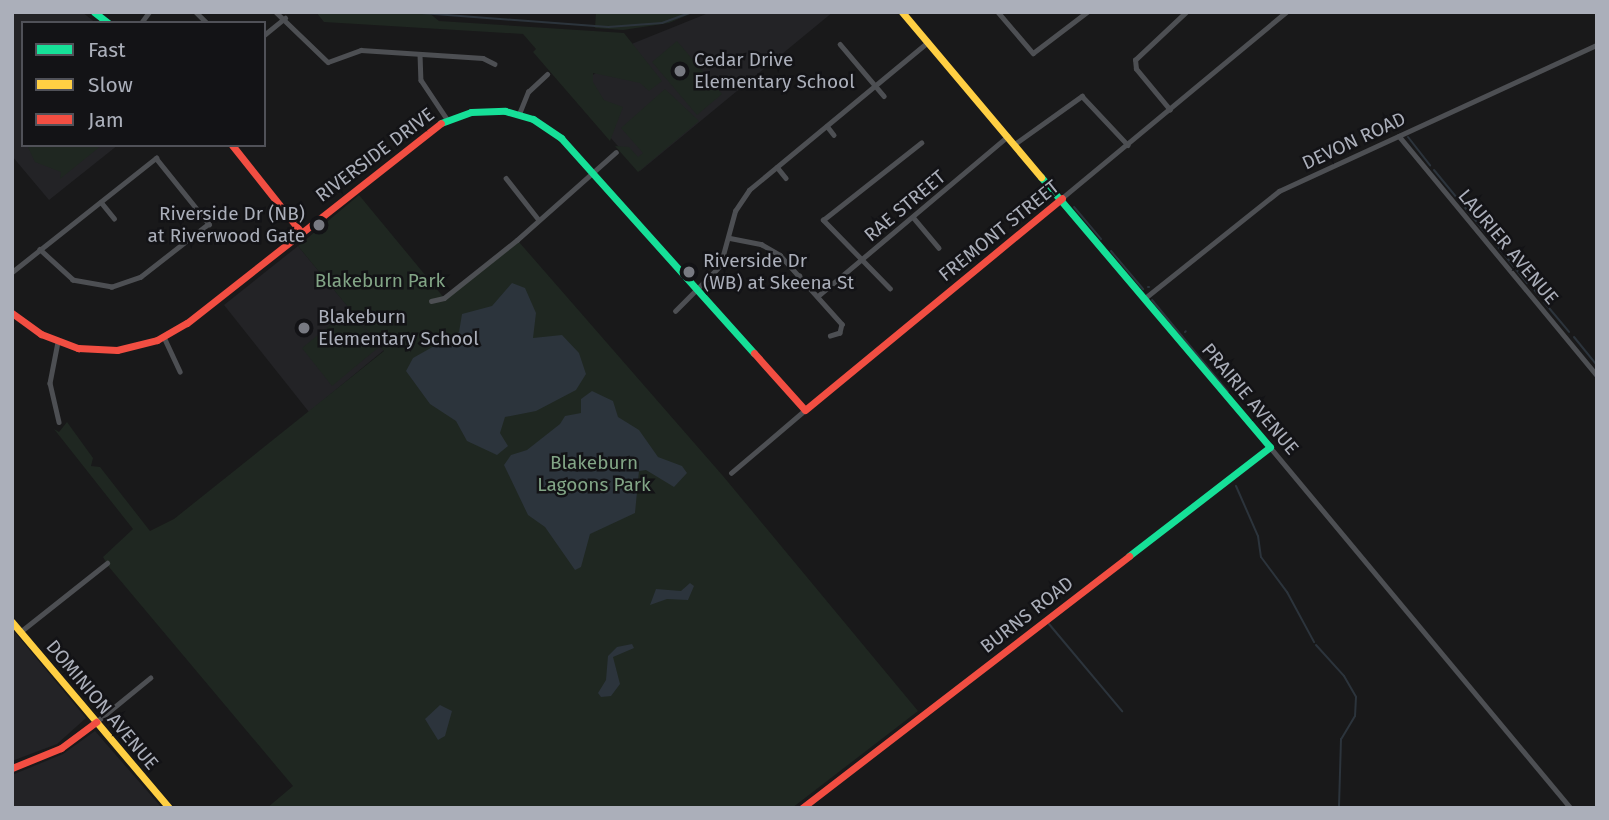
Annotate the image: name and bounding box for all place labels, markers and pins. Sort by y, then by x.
place label: Cedar Drive Elementary School [694,49,855,93]
marker: Cedar Drive Elementary School [672,63,688,79]
place label: Riverside Dr (NB) at Riverwood Gate [147,203,305,247]
marker: Riverside Dr (NB) at Riverwood Gate [311,217,327,233]
place label: Riverside Dr (WB) at Skeena St [703,250,854,294]
marker: Riverside Dr (WB) at Skeena St [681,264,697,280]
place label: Blakeburn Elementary School [318,306,479,350]
marker: Blakeburn Elementary School [296,320,312,336]

